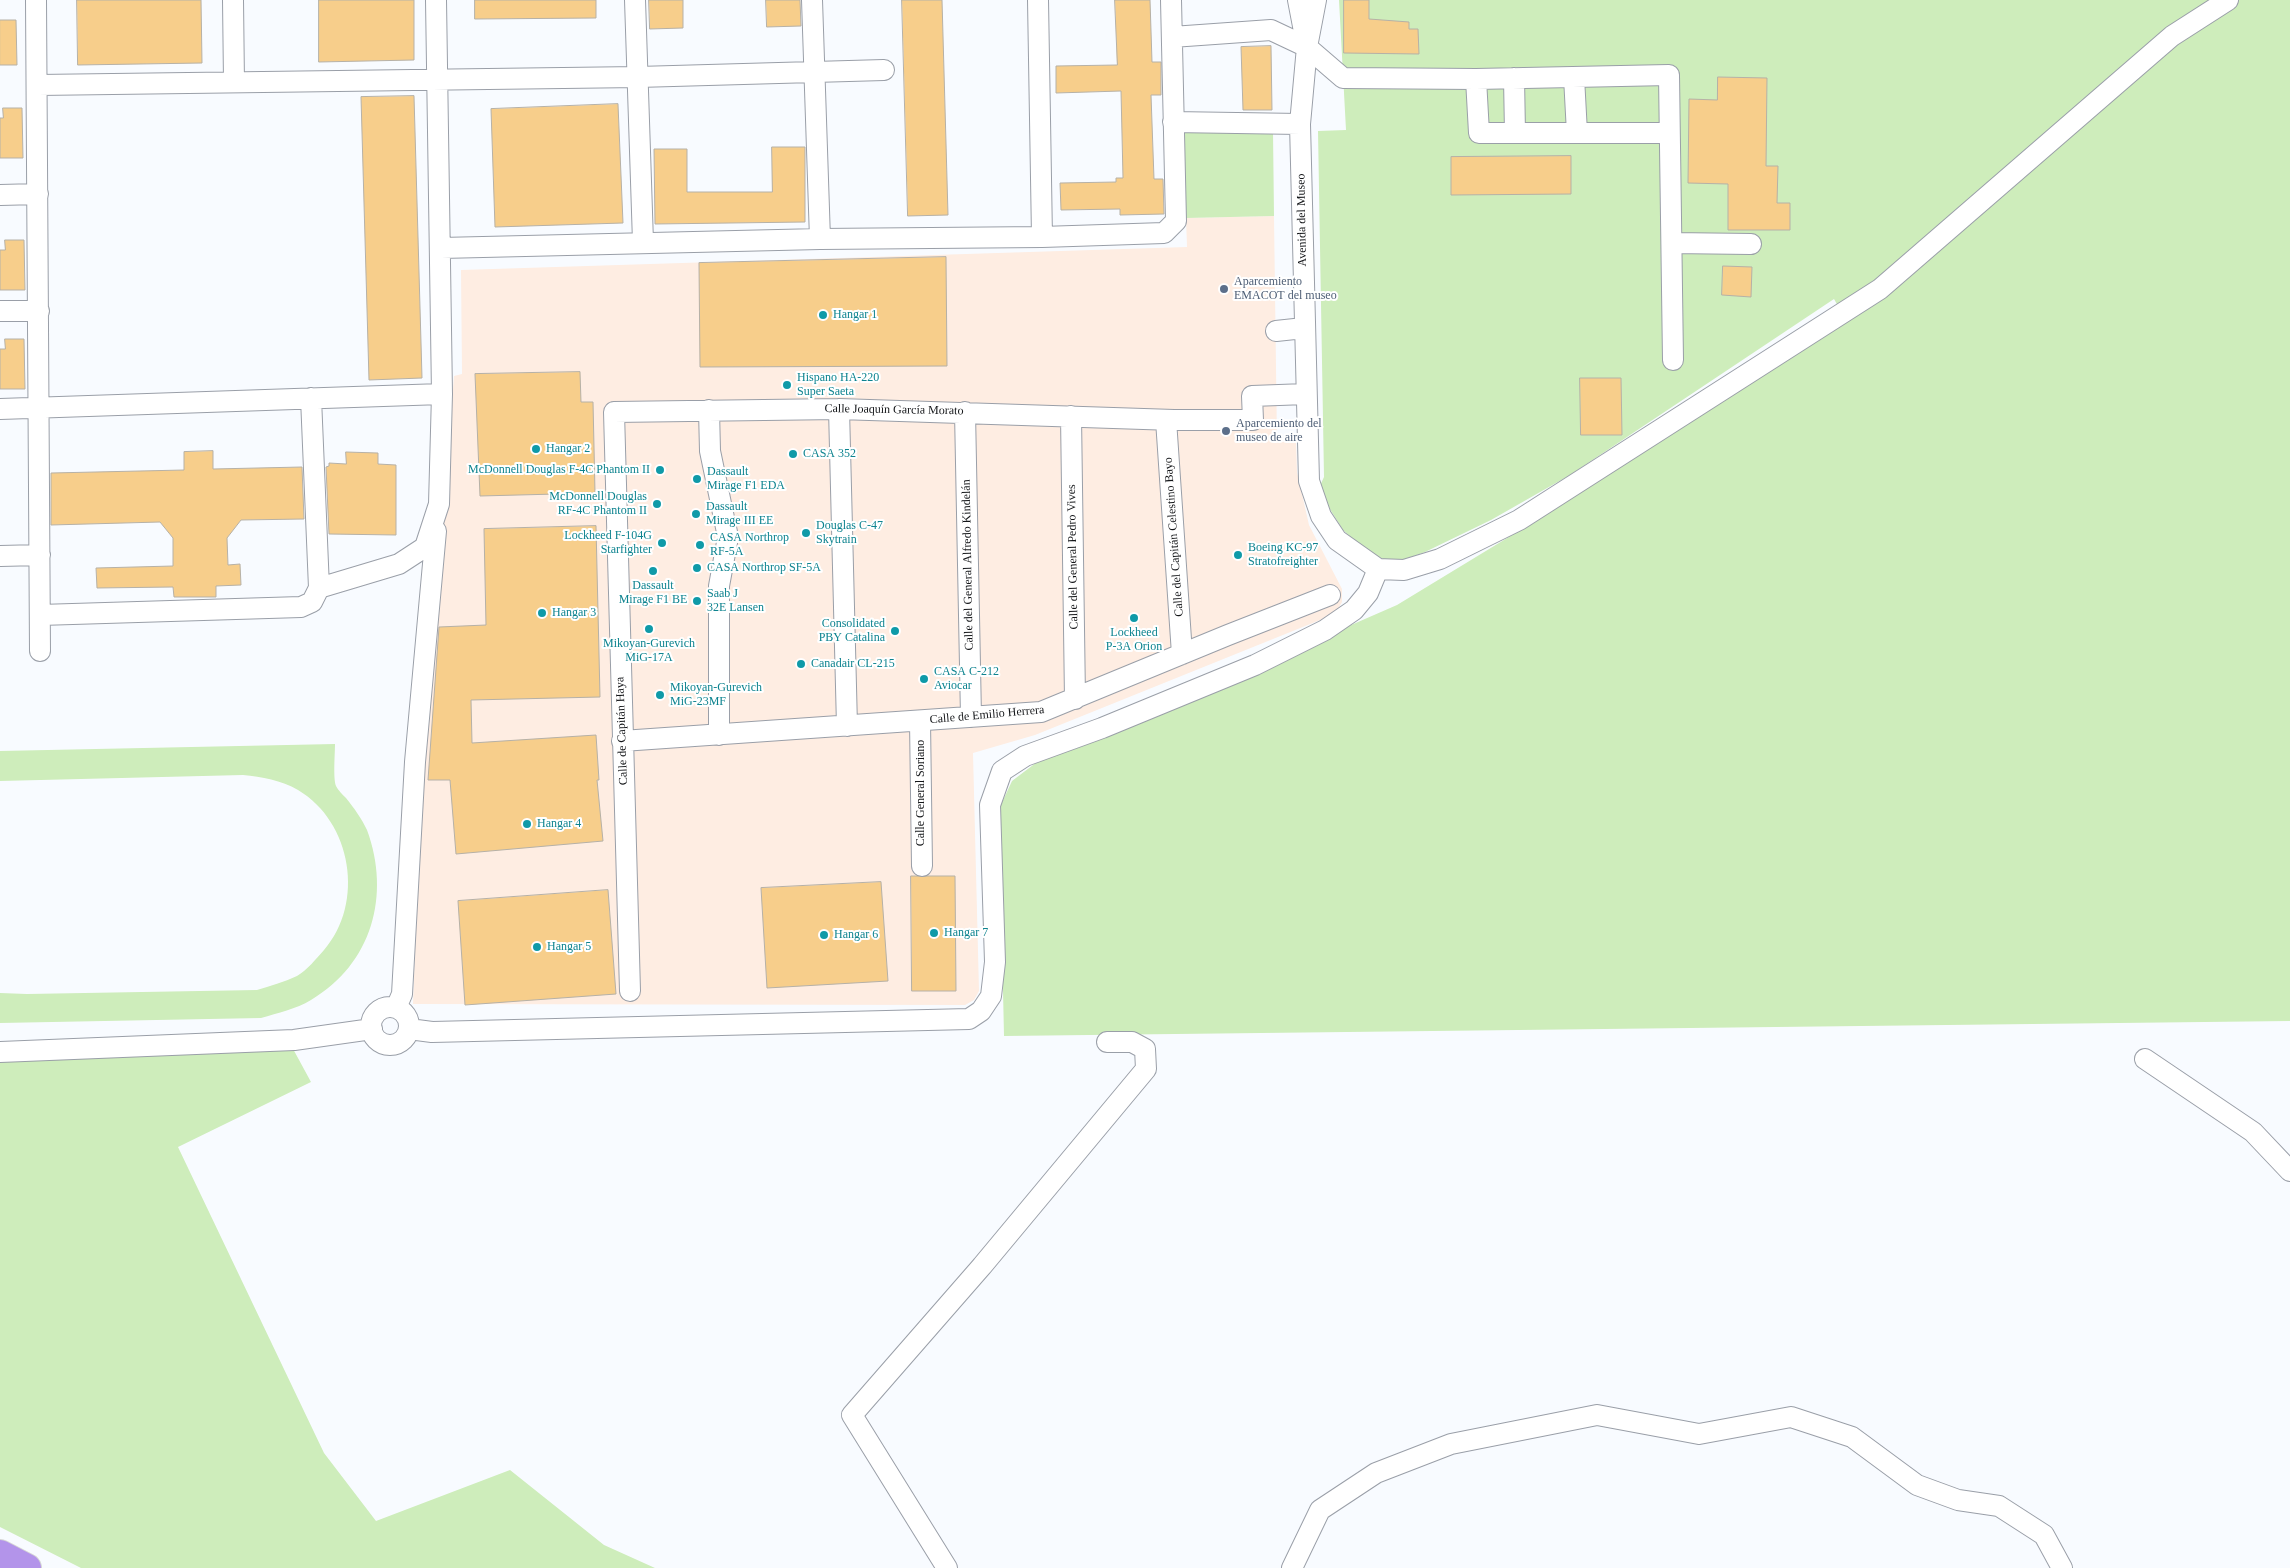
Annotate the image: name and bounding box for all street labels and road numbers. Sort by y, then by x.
street label: Avenida del Museo [1294,173,1310,267]
street label: Calle Joaquín García Morato [824,402,964,418]
street label: Calle del Capitán Celestino Bayo [1161,457,1187,617]
street label: Calle del General Alfredo Kindelán [959,479,977,651]
street label: Calle del General Pedro Vives [1065,484,1081,630]
street label: Calle de Capitán Haya [613,677,631,785]
street label: Calle de Emilio Herrera [929,703,1045,727]
street label: Calle General Soriano [914,740,928,846]

